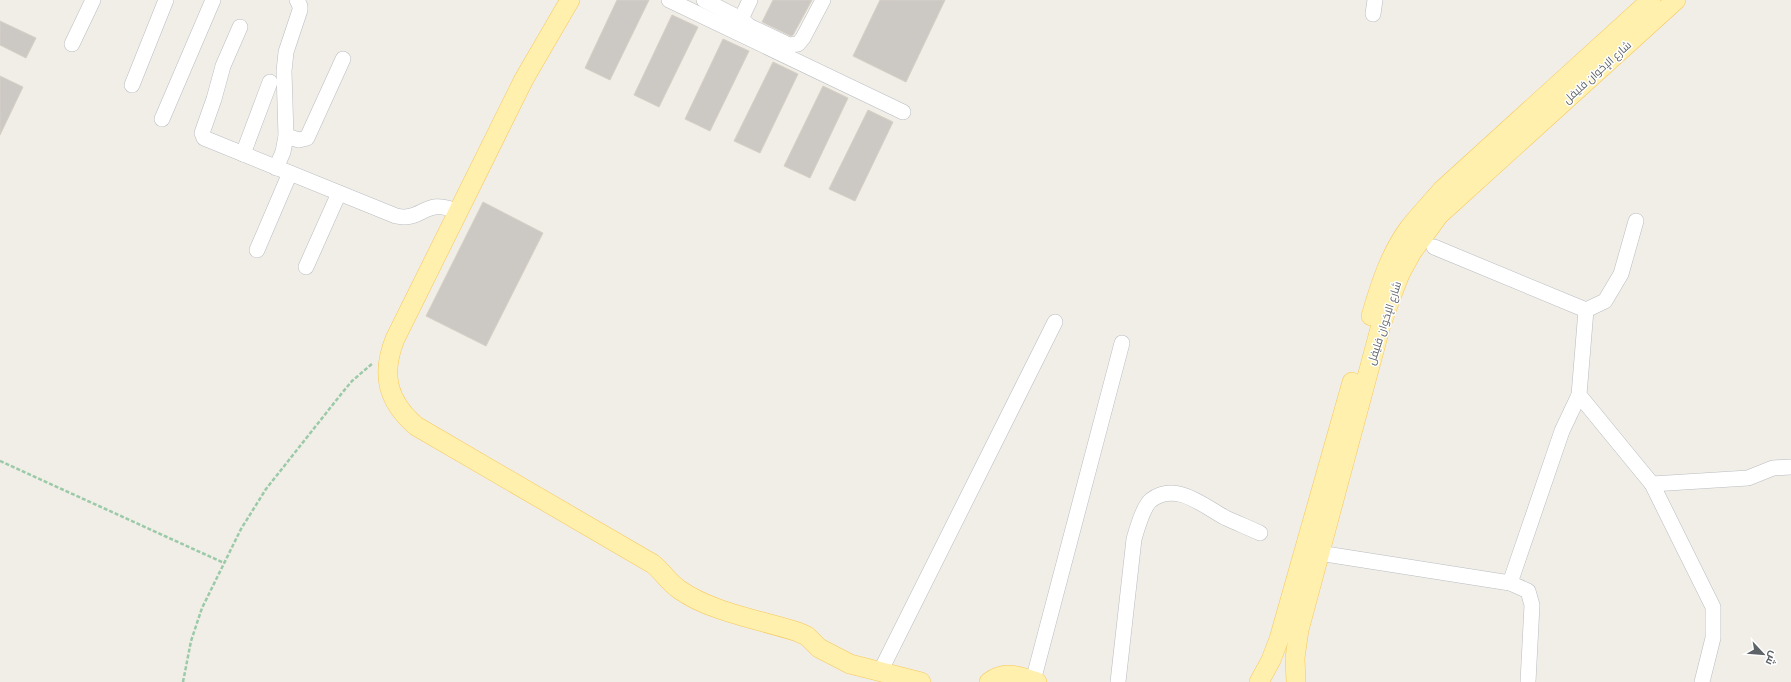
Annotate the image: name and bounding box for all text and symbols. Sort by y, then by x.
street label: شارع الإخوان فليفل [1561,38,1635,107]
street label: شارع الإخوان فليفل [1365,280,1405,367]
north arrow [1743,634,1783,674]
text: ش [1763,649,1780,667]

